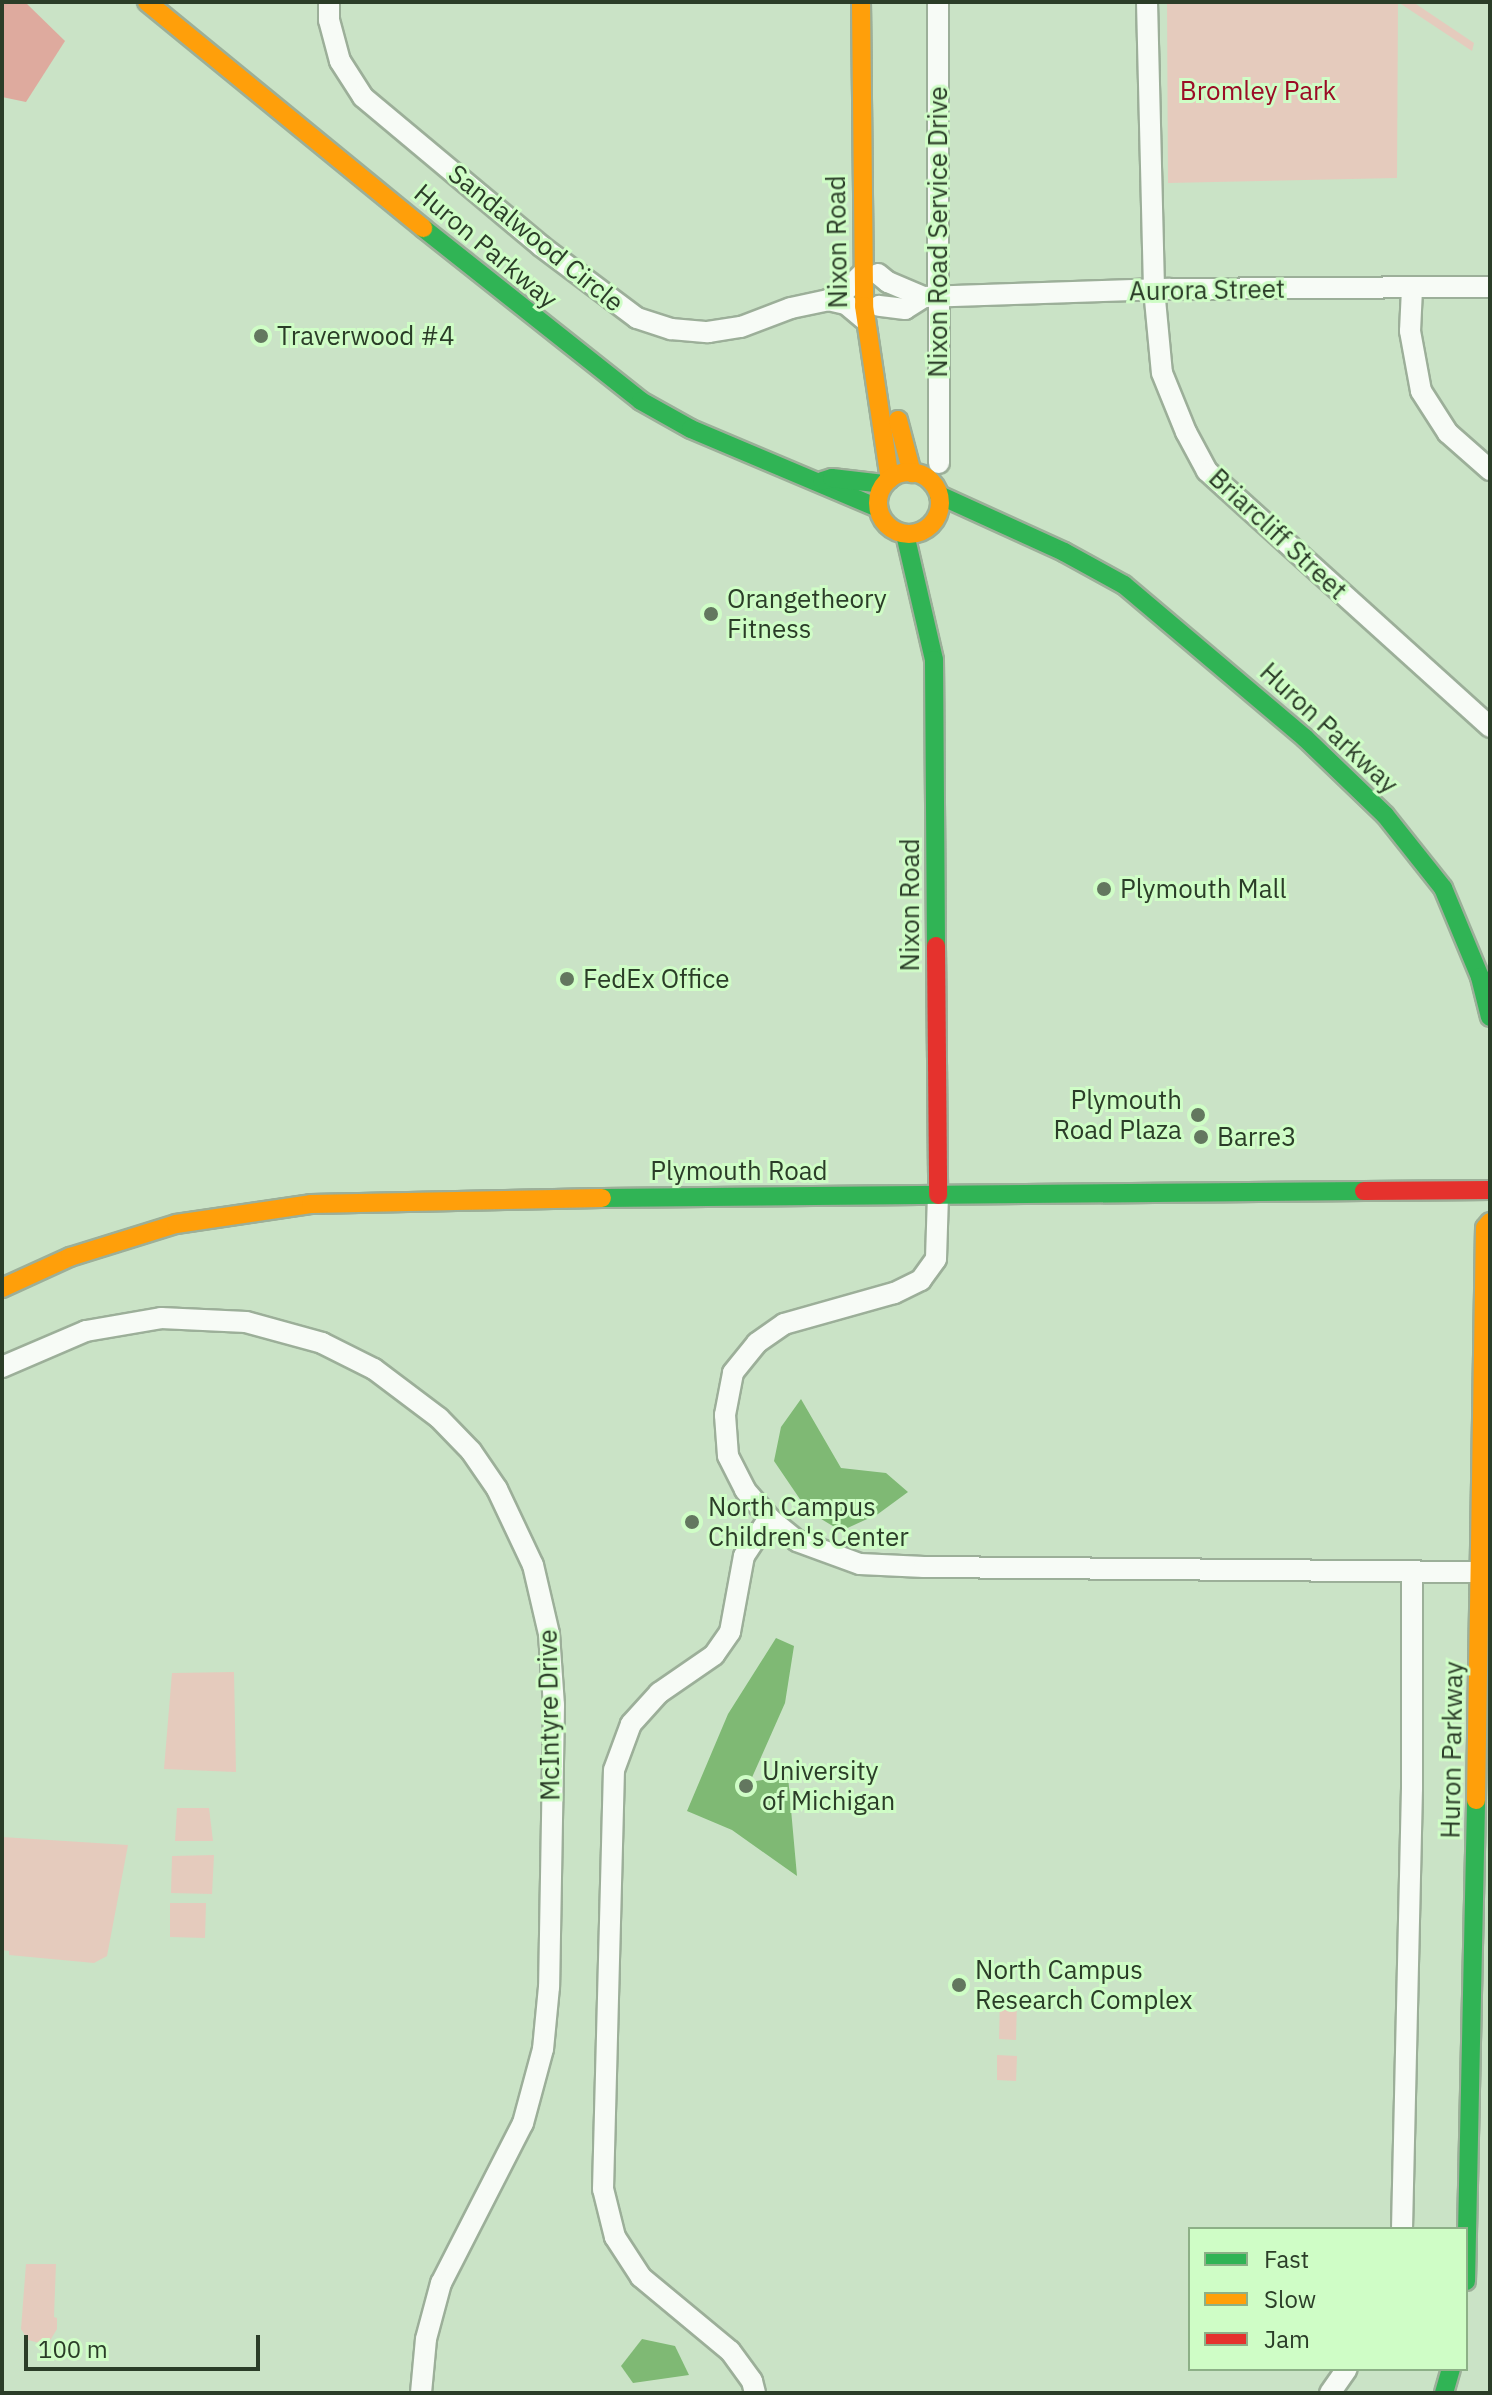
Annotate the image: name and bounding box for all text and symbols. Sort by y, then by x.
park label: Bromley Park [1180,75,1336,107]
street label: Nixon Road Service Drive [922,86,954,378]
street label: Sandalwood Circle [442,158,630,318]
street label: Nixon Road [820,175,854,309]
street label: Huron Parkway [408,177,564,315]
street label: Aurora Street [1129,273,1285,307]
place label: Traverwood #4 [277,320,455,352]
marker: Traverwood #4 [252,327,270,345]
street label: Briarcliff Street [1203,462,1353,606]
place label: Orangetheory Fitness [727,583,887,644]
marker: Orangetheory Fitness [702,605,720,623]
street label: Huron Parkway [1254,656,1404,800]
street label: Nixon Road [894,839,926,971]
place label: Plymouth Mall [1120,873,1287,905]
marker: Plymouth Mall [1095,880,1113,898]
place label: FedEx Office [583,963,729,995]
marker: FedEx Office [558,970,576,988]
place label: Plymouth Road Plaza [1053,1084,1182,1146]
marker: Plymouth Road Plaza [1189,1106,1207,1124]
place label: Barre3 [1217,1121,1297,1153]
marker: Barre3 [1192,1128,1210,1146]
street label: Plymouth Road [650,1155,828,1187]
place label: North Campus Children's Center [708,1491,909,1552]
marker: North Campus Children's Center [683,1513,701,1531]
street label: McIntyre Drive [532,1629,566,1801]
street label: Huron Parkway [1435,1661,1469,1839]
place label: University of Michigan [762,1755,895,1816]
marker: University of Michigan [737,1777,755,1795]
place label: North Campus Research Complex [975,1954,1192,2016]
marker: North Campus Research Complex [950,1976,968,1994]
legend [1188,2227,1468,2371]
text: Fast [1264,2243,1309,2275]
text: Slow [1264,2283,1316,2315]
scale bar [28,2319,264,2369]
text: Jam [1264,2323,1310,2355]
text: 100 m [38,2333,108,2365]

